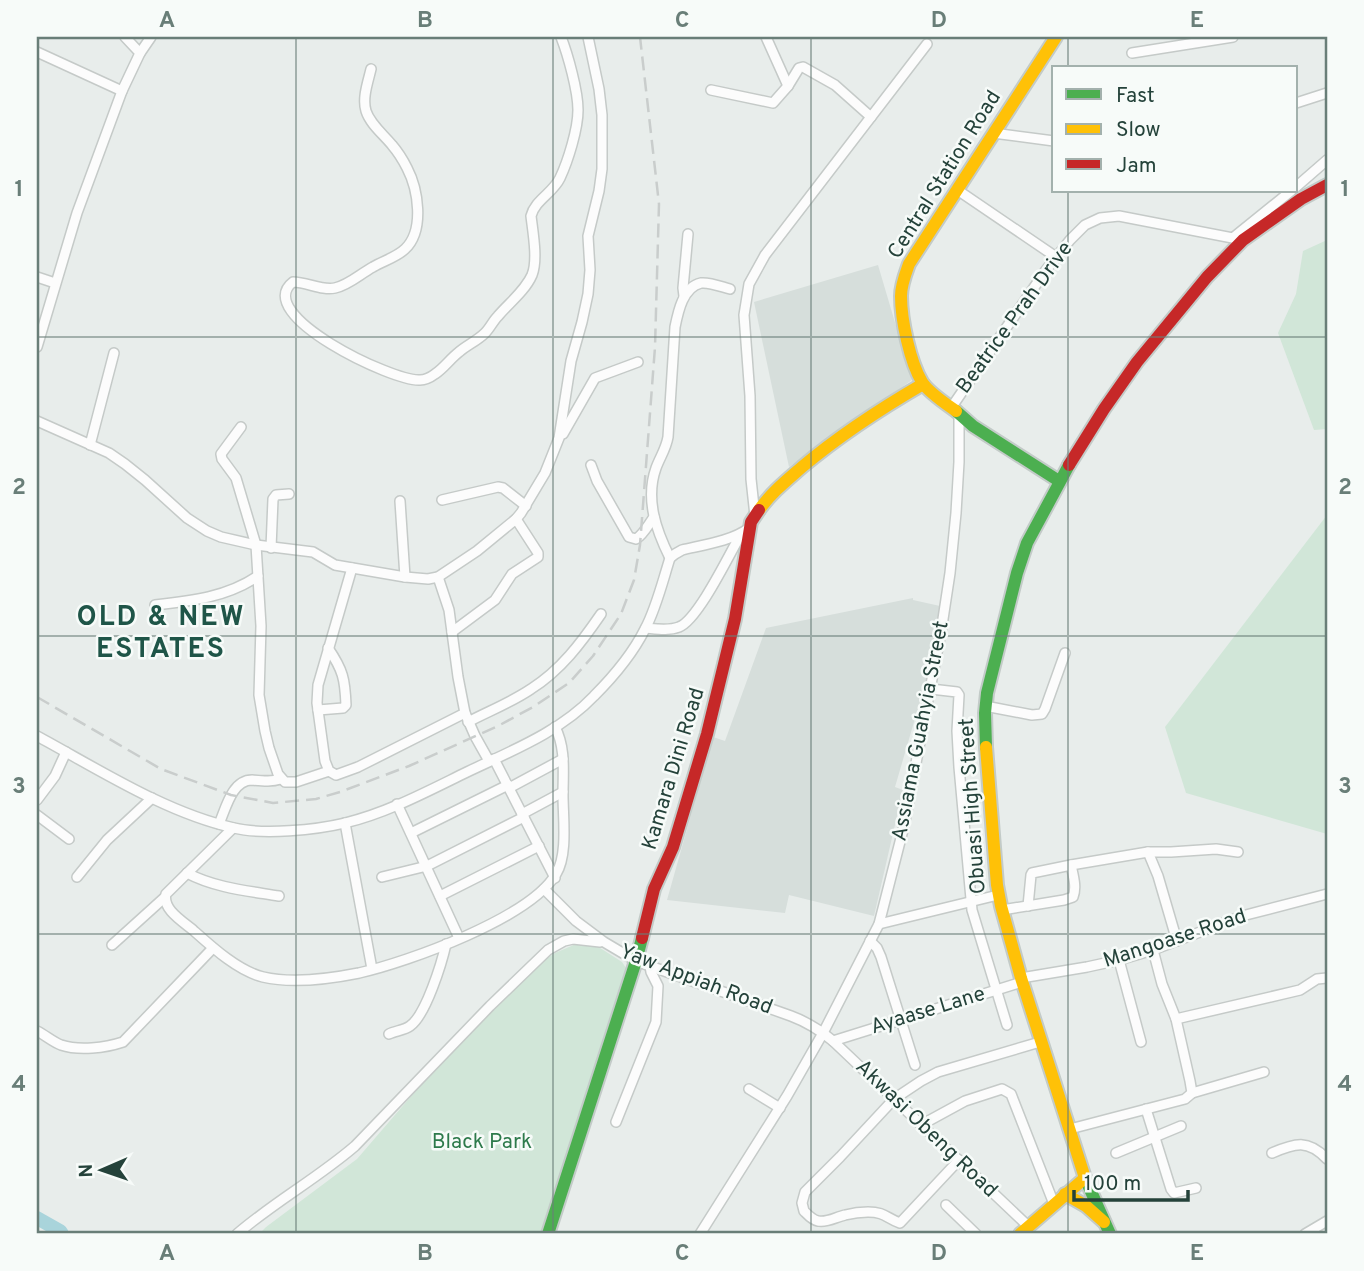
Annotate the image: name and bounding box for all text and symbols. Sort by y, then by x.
text: A [159,7,175,36]
text: B [417,7,433,36]
text: C [675,7,689,36]
text: D [931,7,947,36]
text: E [1190,7,1204,36]
legend [1052,66,1298,192]
text: Fast [1116,83,1155,110]
street label: Central Station Road [882,86,1008,264]
text: Slow [1116,117,1161,144]
text: Jam [1116,153,1157,180]
text: 1 [14,176,24,205]
text: 1 [1340,176,1350,205]
street label: Beatrice Prah Drive [951,237,1079,399]
text: 2 [12,474,26,503]
text: 2 [1338,474,1352,503]
district label: OLD & NEW ESTATES [77,600,245,668]
street label: Assiama Guahyia Street [886,619,956,843]
street label: Kamara Dini Road [637,685,711,853]
street label: Obuasi High Street [953,717,993,895]
text: 3 [12,773,26,802]
text: 3 [1338,773,1352,802]
street label: Mangoase Road [1100,903,1250,975]
street label: Yaw Appiah Road [616,938,776,1022]
street label: Ayaase Lane [867,981,989,1041]
street label: Akwasi Obeng Road [849,1054,1003,1204]
text: 4 [12,1071,26,1100]
text: 4 [1338,1071,1352,1100]
park label: Black Park [432,1129,532,1156]
north arrow [66,1134,136,1204]
scale bar [1074,1159,1187,1203]
text: N [75,1163,99,1178]
text: 100 m [1084,1171,1141,1198]
text: A [159,1240,175,1269]
text: B [417,1240,433,1269]
text: C [675,1240,689,1269]
text: D [931,1240,947,1269]
text: E [1190,1240,1204,1269]

